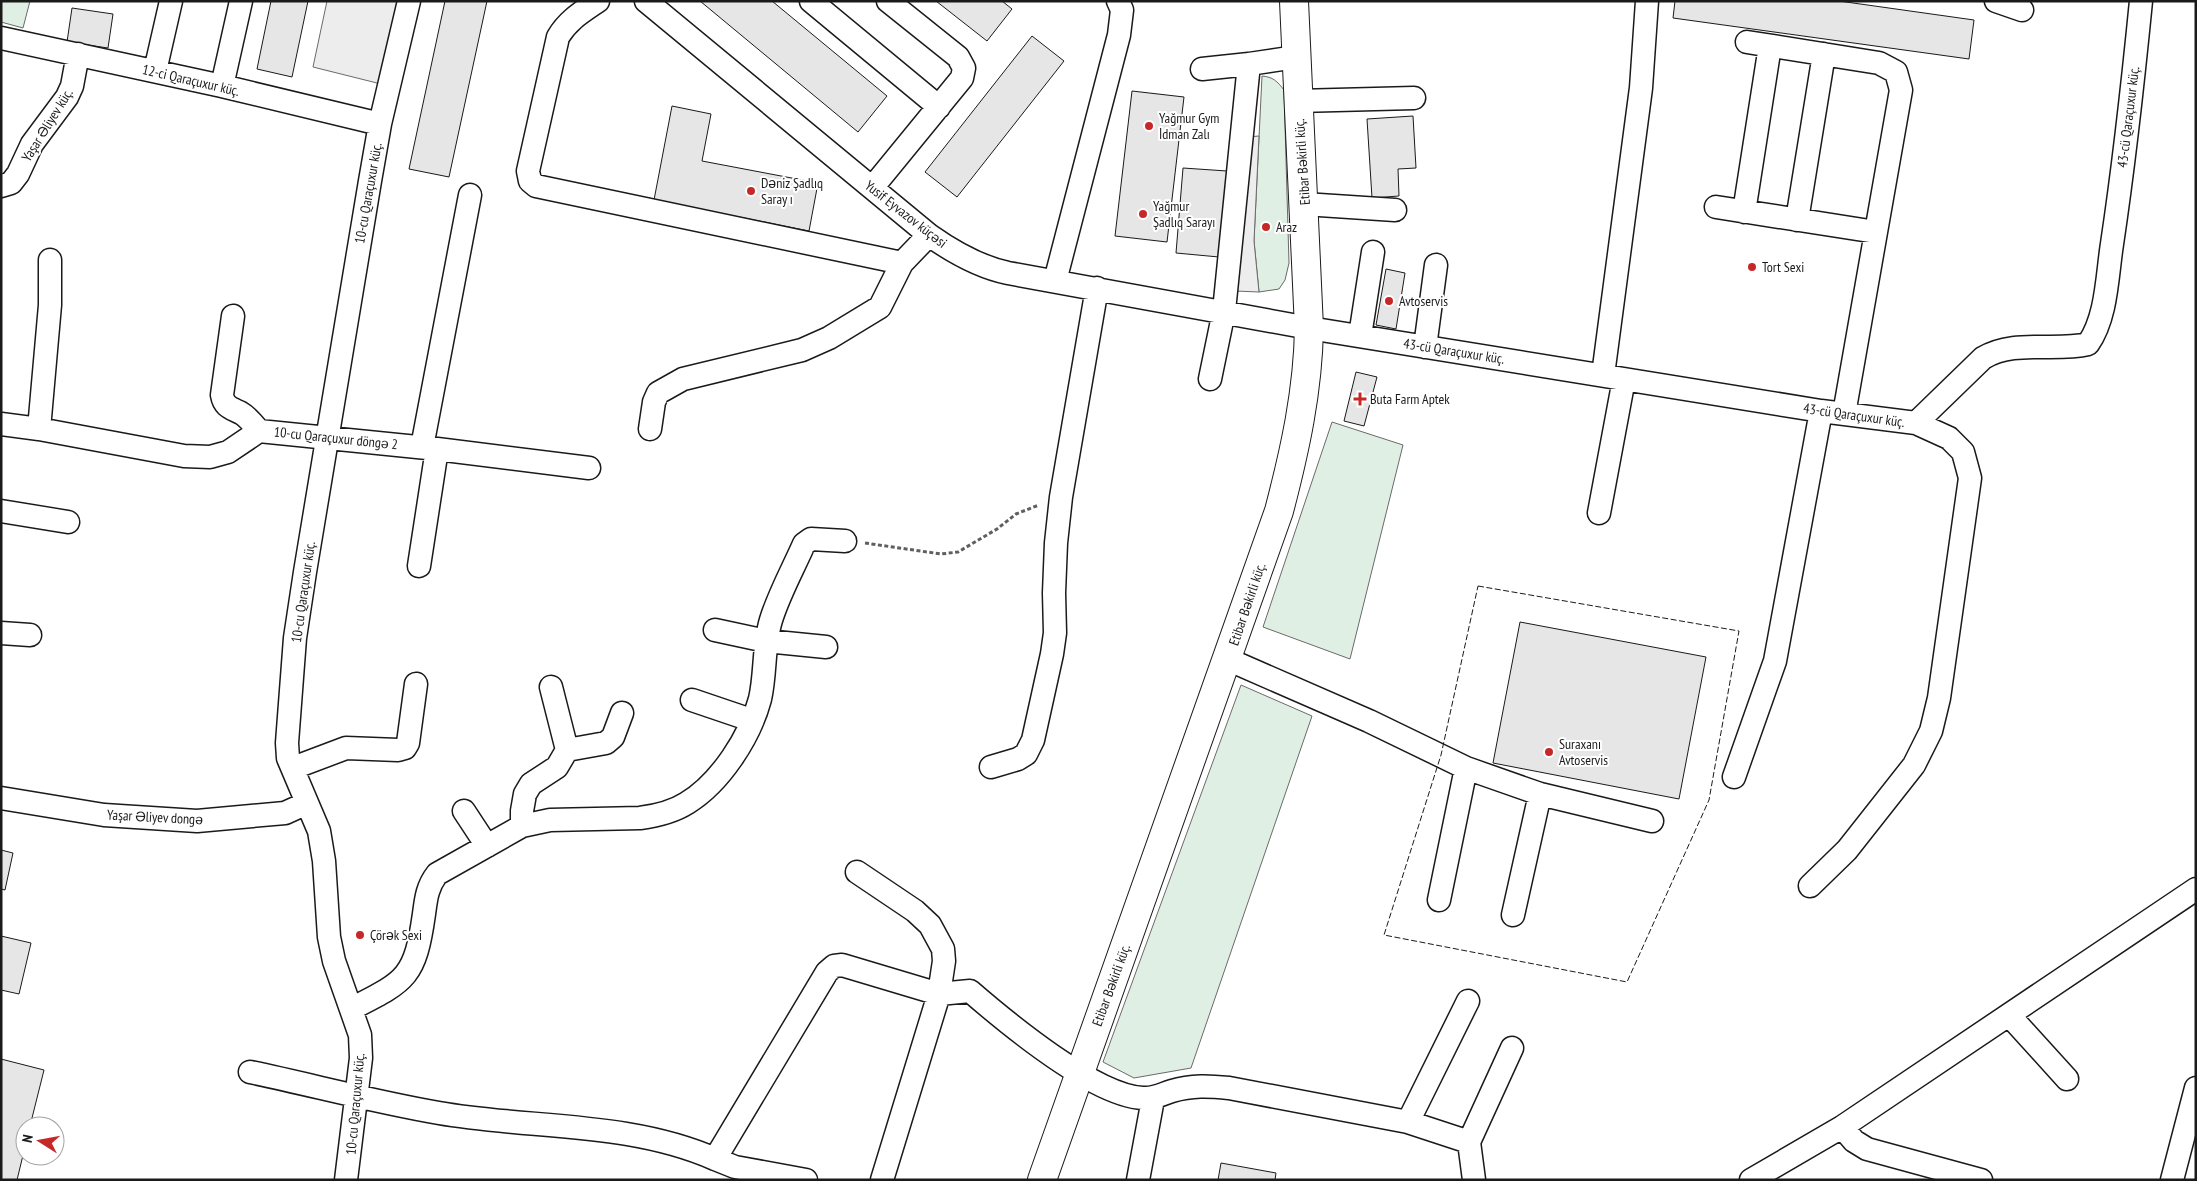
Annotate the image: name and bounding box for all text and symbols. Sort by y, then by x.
street label: 12-ci Qaraçuxur küç. [141,60,241,100]
street label: 43-cü Qaraçuxur küç. [2113,65,2143,169]
street label: Yaşar Əliyev küç. [17,85,77,165]
place label: Yağmur Gym İdman Zalı [1159,109,1219,143]
street label: Etibar Bəkirli küç. [1290,118,1314,206]
marker: Yağmur Gym İdman Zalı [1143,120,1155,132]
street label: 10-cu Qaraçuxur küç. [350,141,386,245]
place label: Dəniz Şadlıq Saray ı [761,174,823,208]
street label: Yusif Eyvazov küçəsi [861,176,951,252]
marker: Dəniz Şadlıq Saray ı [745,185,757,197]
place label: Yağmur Şadlıq Sarayı [1153,197,1215,231]
marker: Yağmur Şadlıq Sarayı [1137,208,1149,220]
place label: Araz [1276,218,1297,236]
marker: Araz [1260,221,1272,233]
place label: Tort Sexi [1762,258,1804,276]
marker: Tort Sexi [1746,261,1758,273]
place label: Avtoservis [1399,292,1448,310]
marker: Avtoservis [1383,295,1395,307]
street label: 43-cü Qaraçuxur küç. [1402,334,1506,368]
place label: Buta Farm Aptek [1370,390,1450,408]
marker: Buta Farm Aptek [1354,393,1366,405]
street label: 43-cü Qaraçuxur küç. [1802,399,1906,431]
street label: 10-cu Qaraçuxur döngə 2 [273,423,399,453]
street label: 10-cu Qaraçuxur küç. [287,540,319,644]
street label: Etibar Bəkirli küç. [1224,560,1270,648]
place label: Suraxanı Avtoservis [1559,735,1608,769]
marker: Suraxanı Avtoservis [1543,746,1555,758]
street label: Yaşar Əliyev dongə [107,805,204,829]
place label: Çörək Sexi [370,926,422,944]
marker: Çörək Sexi [354,929,366,941]
street label: Etibar Bəkirli küç. [1088,941,1134,1029]
street label: 10-cu Qaraçuxur küç. [342,1052,368,1156]
north arrow [15,1116,65,1166]
text: N [18,1133,37,1144]

